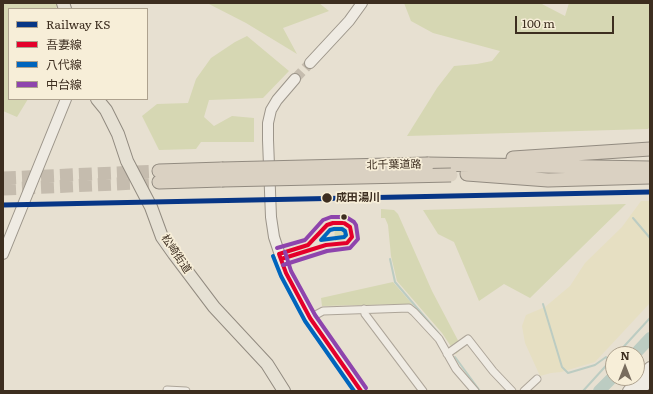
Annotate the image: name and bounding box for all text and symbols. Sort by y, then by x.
legend [8,8,148,100]
scale bar [517,8,616,34]
text: 100 m [522,14,555,32]
text: Railway KS [46,15,110,33]
text: 吾妻線 [46,35,82,53]
text: 八代線 [46,55,82,73]
text: 中台線 [46,75,82,93]
street label: 北千葉道路 [366,158,422,172]
marker: 成田湯川 [320,191,334,205]
place label: 成田湯川 [336,191,380,205]
unlabelled marker [339,212,349,222]
street label: 松崎街道 [158,232,194,276]
north arrow [605,346,645,386]
text: N [620,347,630,363]

